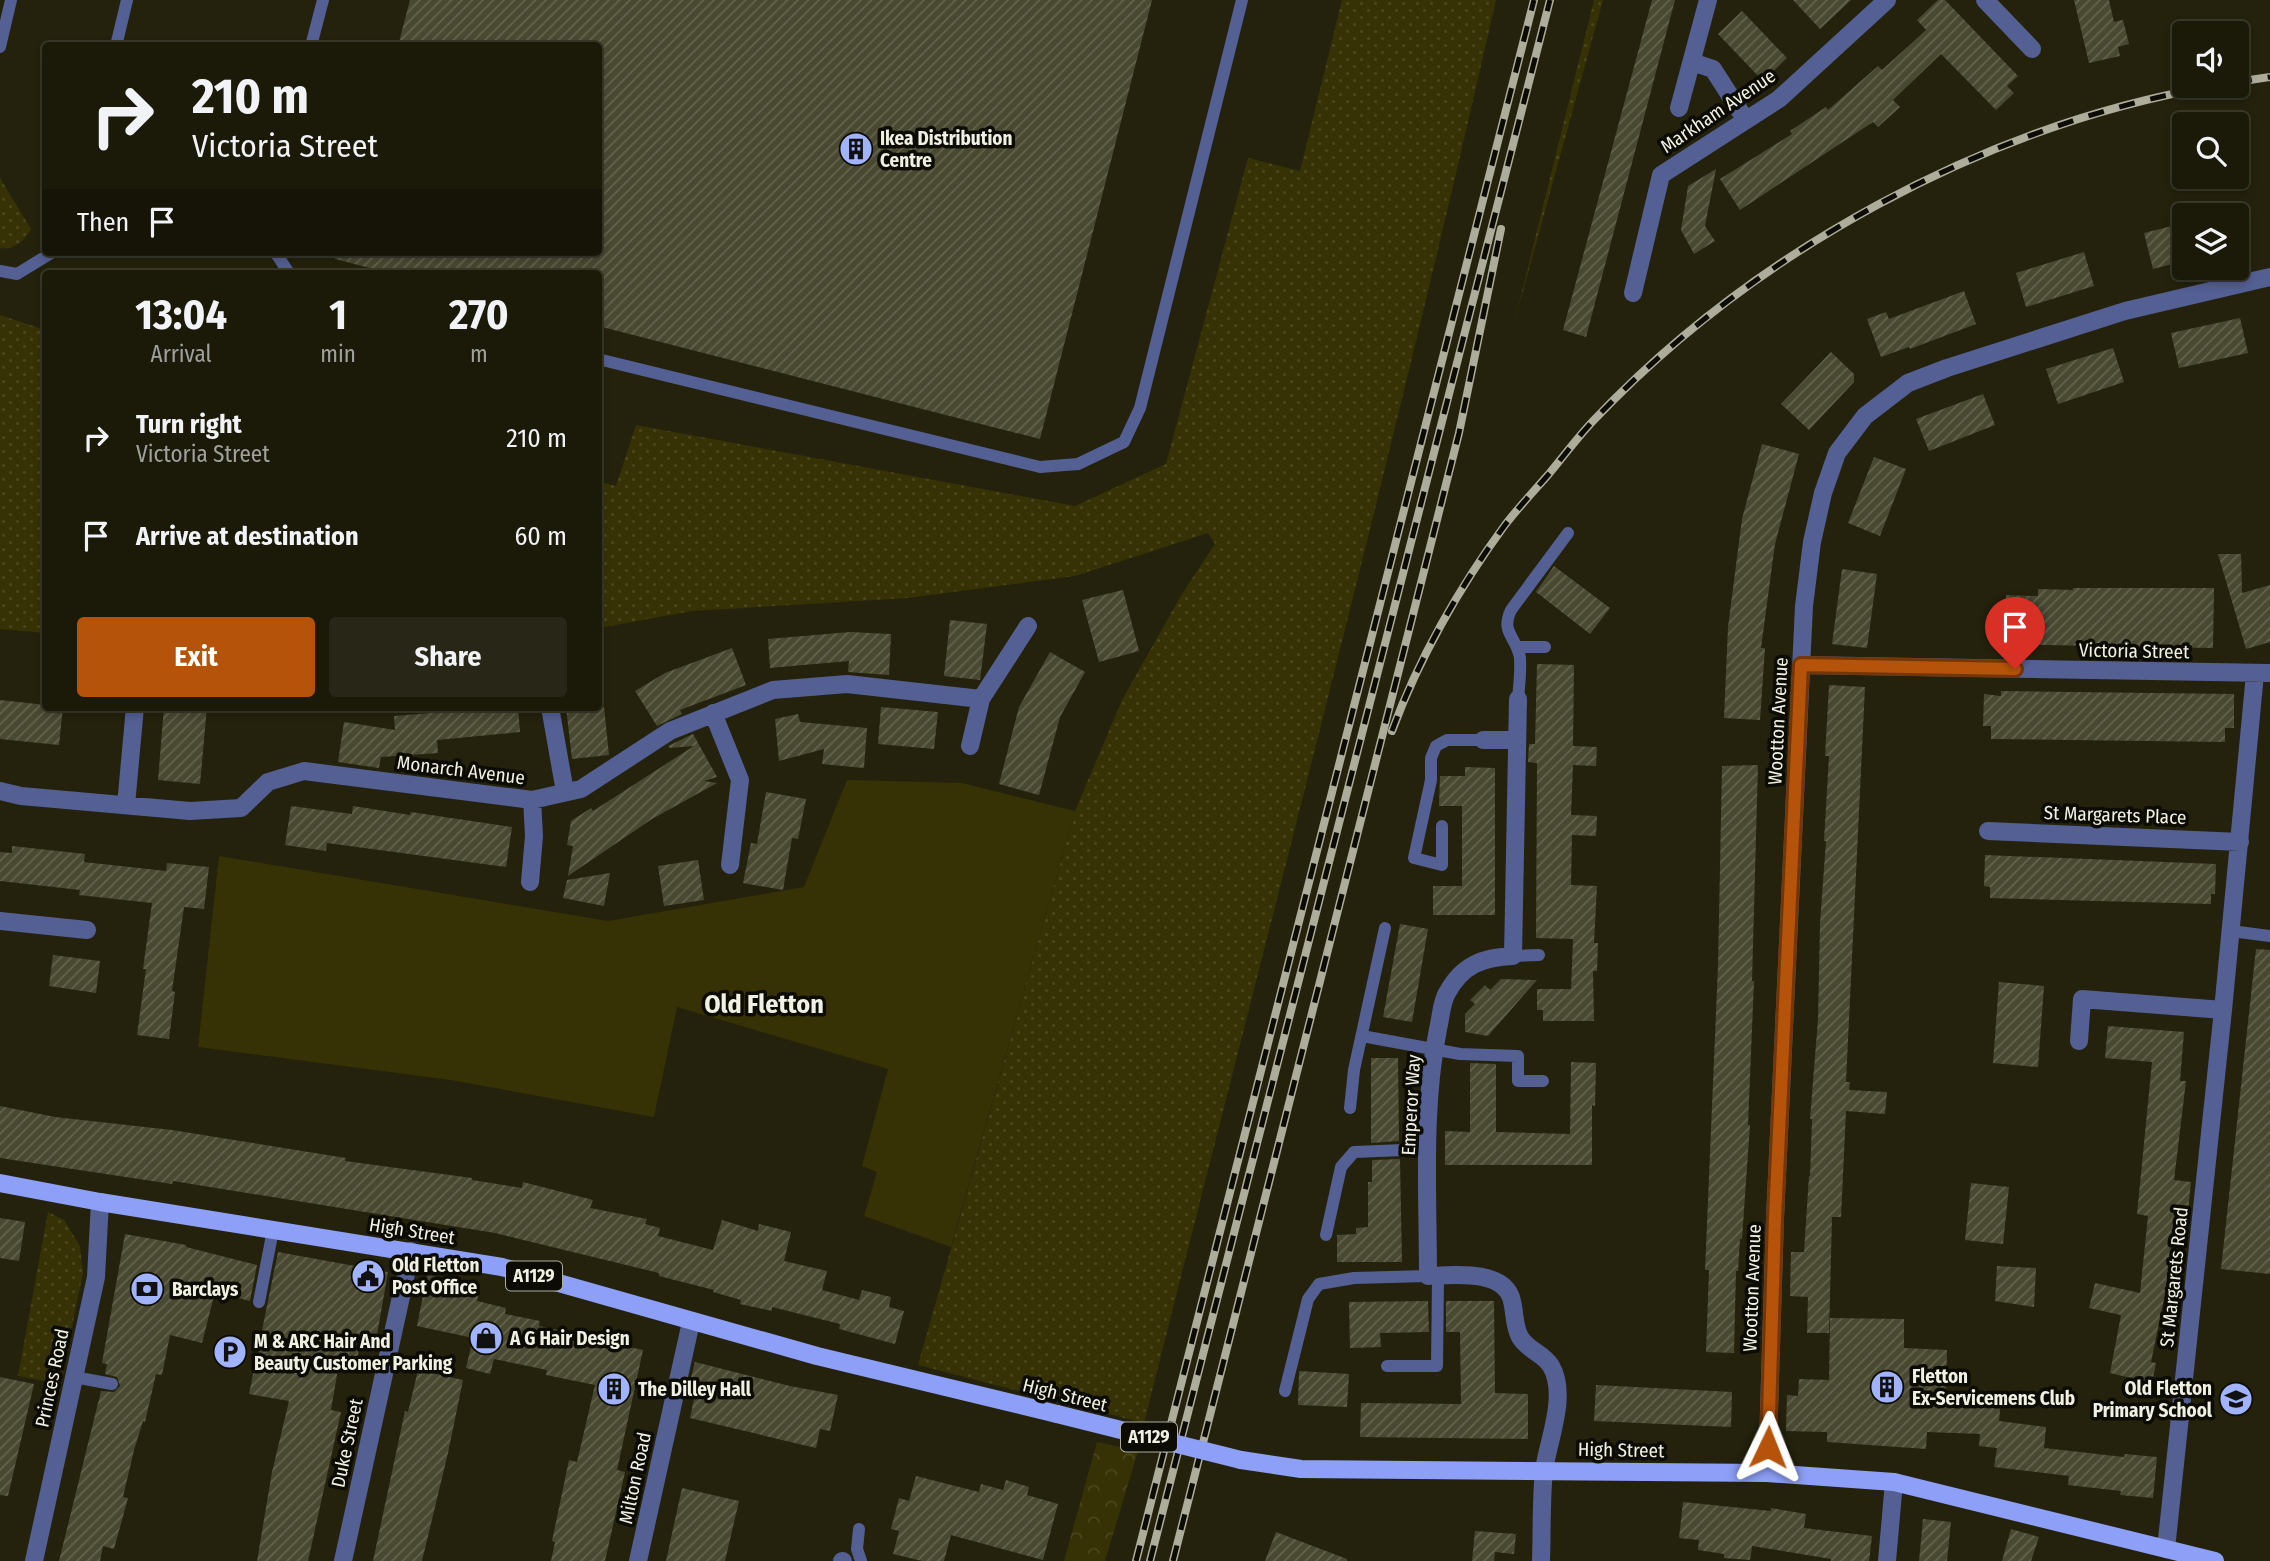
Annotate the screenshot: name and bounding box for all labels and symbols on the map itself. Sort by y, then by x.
street label: Markham Avenue [1656,64,1780,158]
place label: Ikea Distribution Centre [880,127,1012,172]
building icon: Ikea Distribution Centre [837,130,875,168]
pin [1985,597,2045,669]
street label: Victoria Street [2079,639,2190,663]
street label: Wootton Avenue [1763,657,1793,785]
street label: Monarch Avenue [396,751,526,789]
street label: St Margarets Place [2043,801,2187,829]
district label: Old Fletton [704,989,824,1020]
street label: Emperor Way [1397,1053,1425,1156]
street label: St Margarets Road [2155,1206,2193,1348]
street label: High Street [368,1213,457,1249]
street label: Wootton Avenue [1738,1224,1766,1352]
place label: Old Fletton Post Office [392,1254,479,1299]
public building icon: Old Fletton Post Office [349,1257,387,1295]
road number: A1129 [506,1261,562,1290]
bank icon: Barclays [128,1270,166,1308]
place label: Barclays [172,1278,239,1301]
shop icon: A G Hair Design [467,1319,505,1357]
street label: Princes Road [30,1327,74,1429]
place label: A G Hair Design [509,1327,630,1350]
place label: M & ARC Hair And Beauty Customer Parking [254,1330,453,1375]
parking icon: M & ARC Hair And Beauty Customer Parking [211,1333,249,1371]
place label: Fletton Ex-Servicemens Club [1912,1365,2075,1410]
building icon: Fletton Ex-Servicemens Club [1868,1368,1906,1406]
building icon: The Dilley Hall [595,1370,633,1408]
street label: High Street [1020,1373,1110,1417]
place label: Old Fletton Primary School [2093,1377,2213,1422]
place label: The Dilley Hall [638,1378,752,1401]
school or university icon: Old Fletton Primary School [2217,1380,2255,1418]
street label: Duke Street [326,1396,368,1490]
position arrow [1731,1410,1805,1484]
road number: A1129 [1121,1422,1177,1452]
street label: Milton Road [614,1430,656,1526]
street label: High Street [1578,1438,1665,1462]

